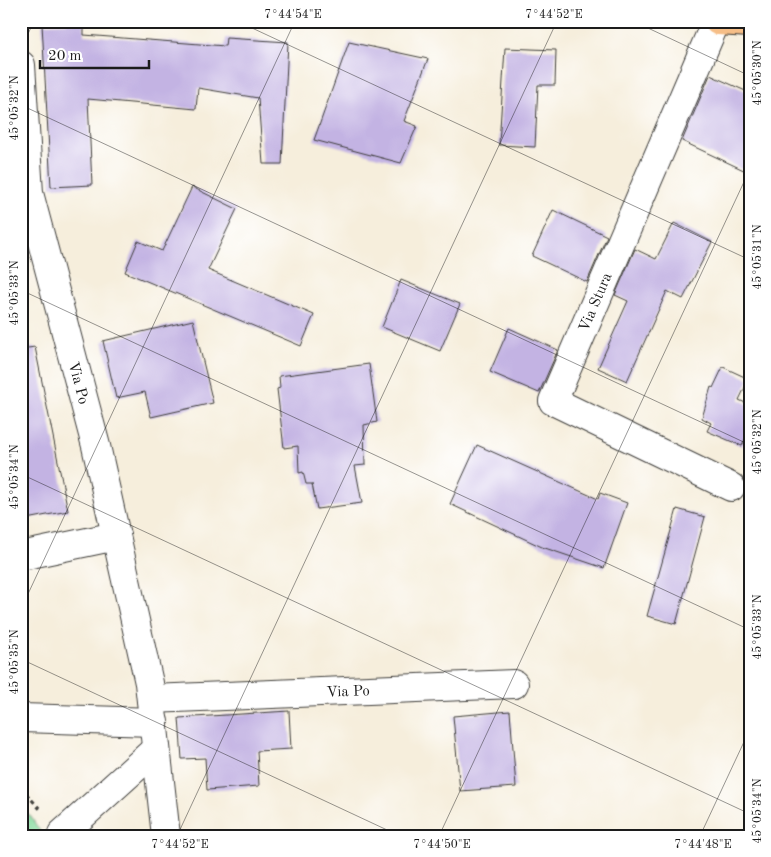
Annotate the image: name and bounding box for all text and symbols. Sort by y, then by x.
text: 7°44'54"E [264,8,322,21]
text: 7°44'52"E [525,8,583,21]
scale bar [40,38,149,70]
text: 45°05'30"N [751,40,764,106]
text: 20 m [48,49,82,64]
text: 45°05'32"N [8,75,21,141]
text: 45°05'31"N [751,224,764,290]
text: 45°05'33"N [8,260,21,326]
street label: Via Stura [577,270,616,334]
street label: Via Po [65,360,90,406]
text: 45°05'32"N [751,409,764,475]
text: 45°05'34"N [8,444,21,510]
text: 45°05'33"N [751,594,764,660]
text: 45°05'35"N [8,629,21,695]
street label: Via Po [326,684,370,701]
text: 45°05'34"N [751,778,764,844]
text: 7°44'52"E [151,838,209,851]
text: 7°44'50"E [413,838,471,851]
text: 7°44'48"E [674,839,732,851]

